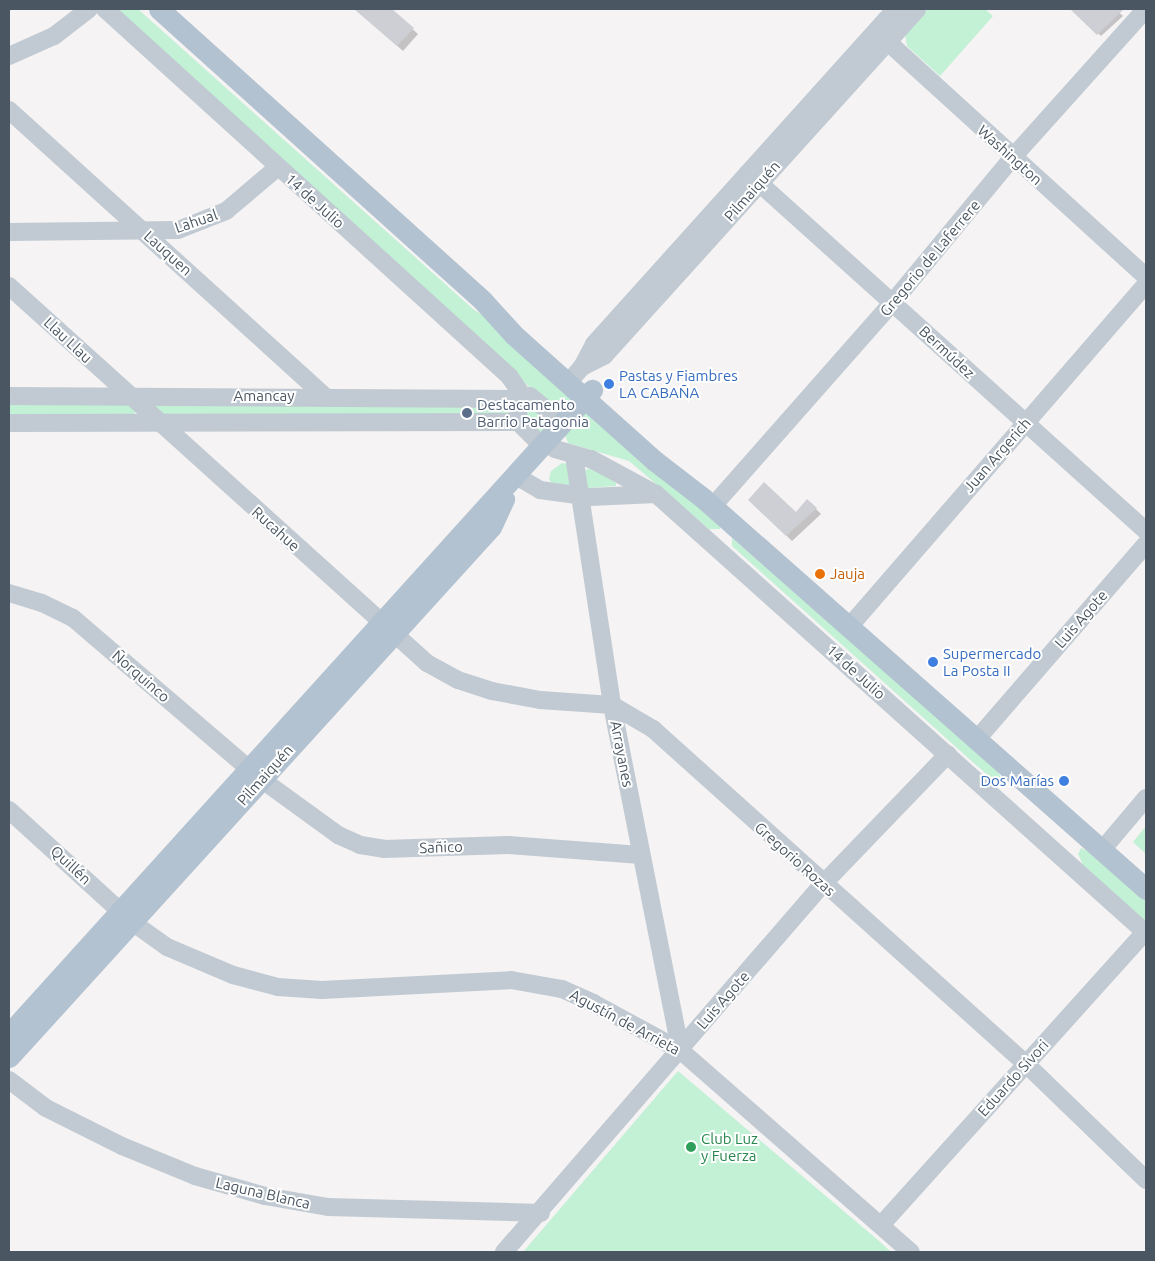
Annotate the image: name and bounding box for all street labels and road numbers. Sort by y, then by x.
street label: Washington [974,121,1046,189]
street label: Pilmaiquén [720,157,784,225]
street label: 14 de Julio [282,170,348,232]
street label: Gregorio de Laferrere [876,196,984,320]
street label: Lahual [172,205,220,237]
street label: Lauquen [140,227,196,279]
street label: Llau Llau [40,313,96,367]
street label: Bermúdez [916,322,978,382]
street label: Amancay [234,387,294,405]
street label: Juan Argerich [960,414,1034,496]
street label: Rucahue [248,503,304,555]
street label: Luis Agote [1051,586,1111,652]
street label: 14 de Julio [823,641,889,703]
street label: Ñorquinco [109,646,173,706]
street label: Arrayanes [607,719,637,789]
street label: Pilmaiquén [233,741,297,809]
street label: Gregorio Rozas [751,818,839,900]
street label: Sañico [419,837,463,857]
street label: Quillén [47,842,95,888]
street label: Luis Agote [693,967,753,1033]
street label: Agustín de Arrieta [567,985,683,1059]
street label: Eduardo Sívori [974,1036,1052,1120]
street label: Laguna Blanca [214,1173,312,1213]

